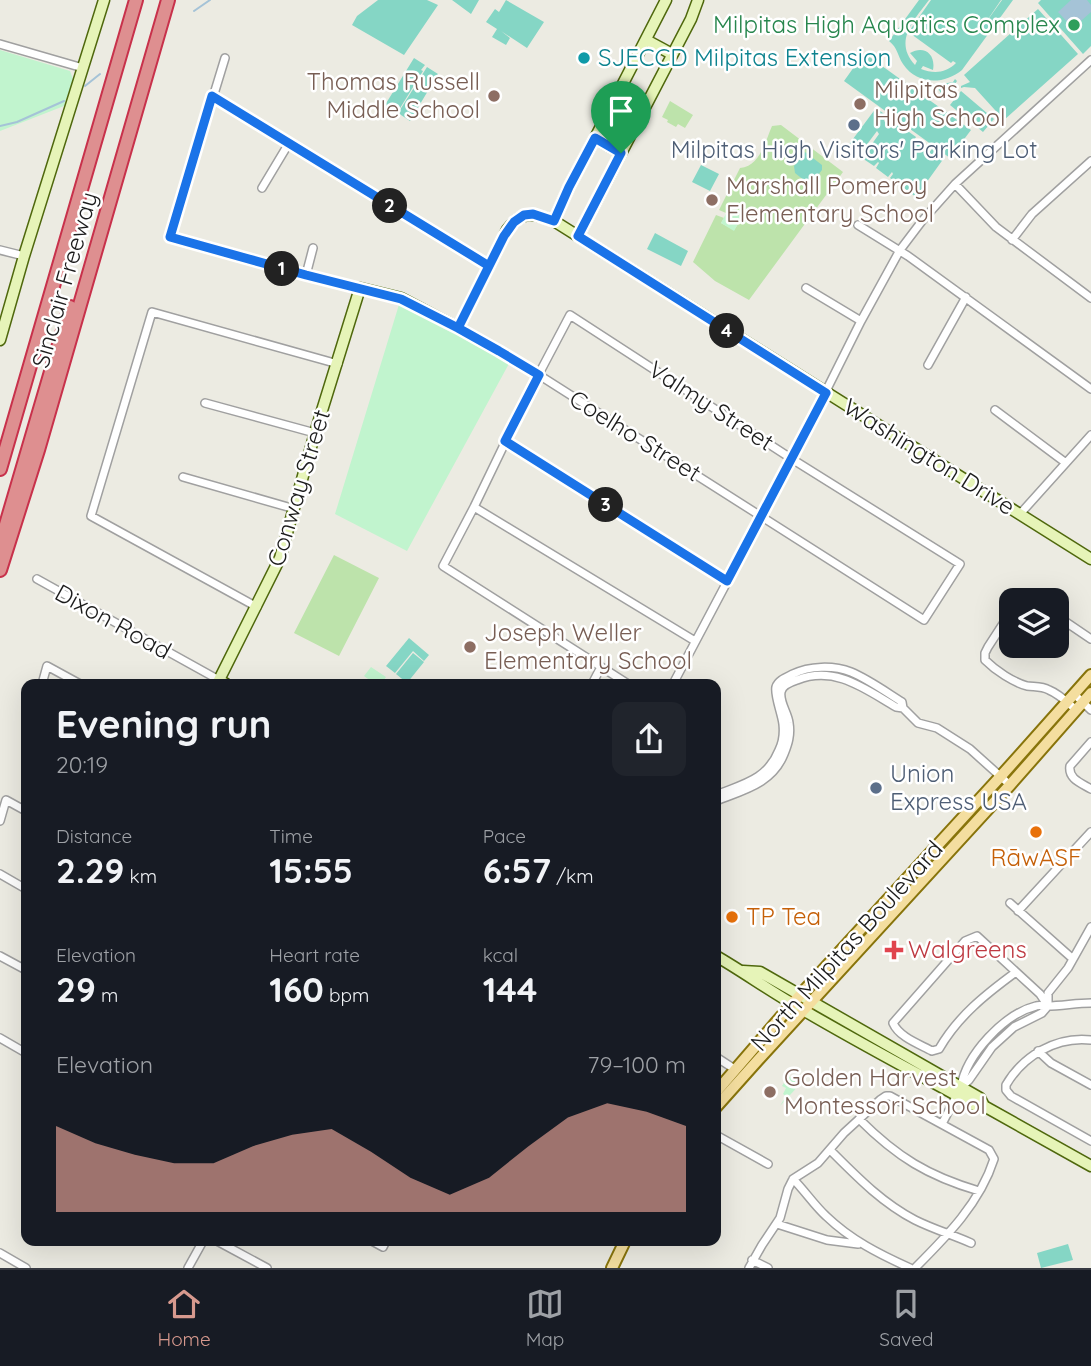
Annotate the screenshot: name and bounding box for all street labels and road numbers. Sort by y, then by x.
street label: Sinclair Freeway [25,188,103,371]
street label: Valmy Street [643,354,780,457]
street label: Coelho Street [564,383,707,487]
street label: Washington Drive [838,391,1021,521]
street label: Conway Street [260,406,336,570]
street label: Dixon Road [50,577,177,665]
street label: North Milpitas Boulevard [744,834,949,1057]

